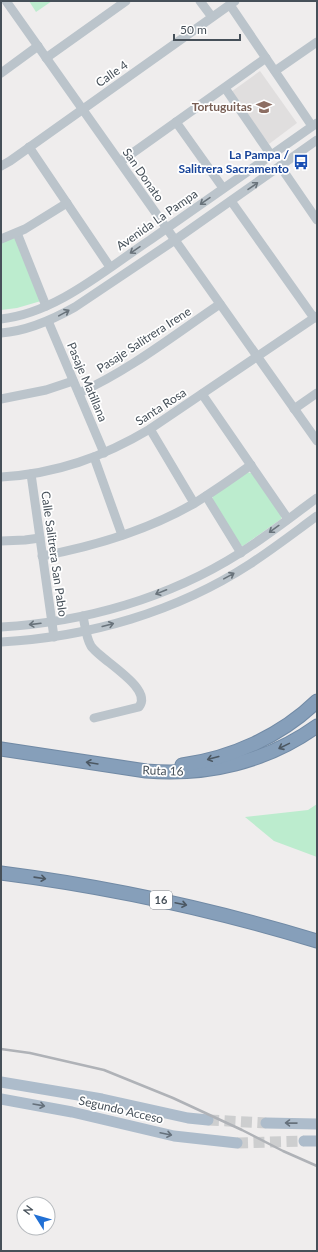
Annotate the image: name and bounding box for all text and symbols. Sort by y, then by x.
scale bar [174,16,240,42]
text: 50 m [180,22,207,37]
street label: Calle 4 [93,57,131,90]
school or university icon: Tortuguitas [255,98,273,116]
place label: Tortuguitas [192,99,252,114]
street label: San Donato [120,145,167,204]
place label: La Pampa / Salitrera Sacramento [178,147,289,176]
bus stop icon: La Pampa / Salitrera Sacramento [292,153,310,171]
one-way arrow [247,182,258,190]
street label: Avenida La Pampa [113,186,200,253]
one-way arrow [200,197,211,205]
one-way arrow [129,246,140,254]
street label: Pasaje Salitrera Irene [94,304,194,376]
one-way arrow [58,308,70,316]
street label: Pasaje Matillana [64,340,111,424]
street label: Santa Rosa [133,385,189,429]
street label: Calle Salitrera San Pablo [38,490,71,618]
one-way arrow [269,525,280,533]
one-way arrow [222,572,234,580]
one-way arrow [156,589,168,597]
one-way arrow [29,620,42,628]
one-way arrow [102,621,115,628]
one-way arrow [278,743,290,750]
one-way arrow [207,755,220,763]
one-way arrow [86,759,99,767]
street label: Ruta 16 [142,762,184,779]
one-way arrow [33,874,46,882]
road number: 16 [150,891,172,909]
one-way arrow [174,901,187,909]
street label: Segundo Acceso [77,1093,165,1127]
one-way arrow [33,1102,46,1110]
one-way arrow [285,1119,298,1127]
one-way arrow [159,1131,172,1139]
north arrow [16,1196,56,1236]
text: N [20,1202,35,1217]

